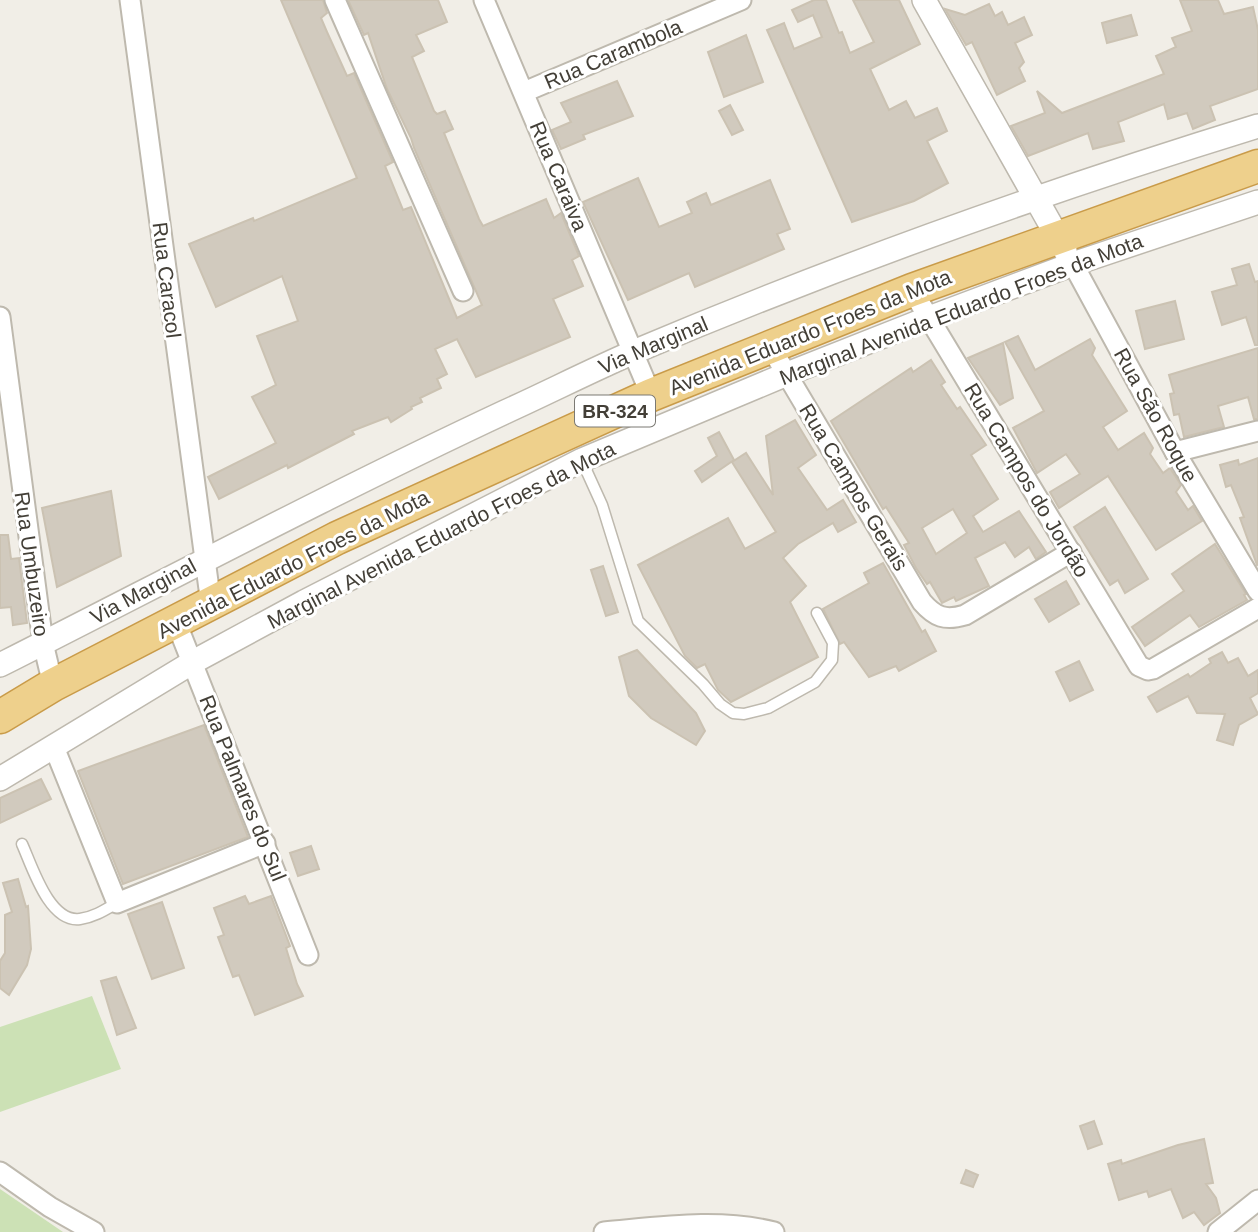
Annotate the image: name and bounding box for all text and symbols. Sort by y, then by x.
street label: Rua Carambola [541,15,685,93]
street label: Rua Caraiva [526,118,593,235]
street label: Rua Caracol [148,221,186,339]
street label: Marginal Avenida Eduardo Froes da Mota [775,228,1147,390]
street label: Avenida Eduardo Froes da Mota [665,264,955,400]
street label: Via Marginal [595,312,711,378]
street label: Rua São Roque [1110,344,1202,486]
street label: Rua Campos do Jordão [960,379,1094,581]
road number: BR-324 [575,396,655,426]
street label: Rua Campos Gerais [795,400,913,574]
street label: Marginal Avenida Eduardo Froes da Mota [262,436,620,634]
street label: Avenida Eduardo Froes da Mota [153,484,433,644]
street label: Rua Umbuzeiro [10,490,54,638]
street label: Via Marginal [86,554,200,628]
street label: Rua Palmares do Sul [195,692,291,884]

